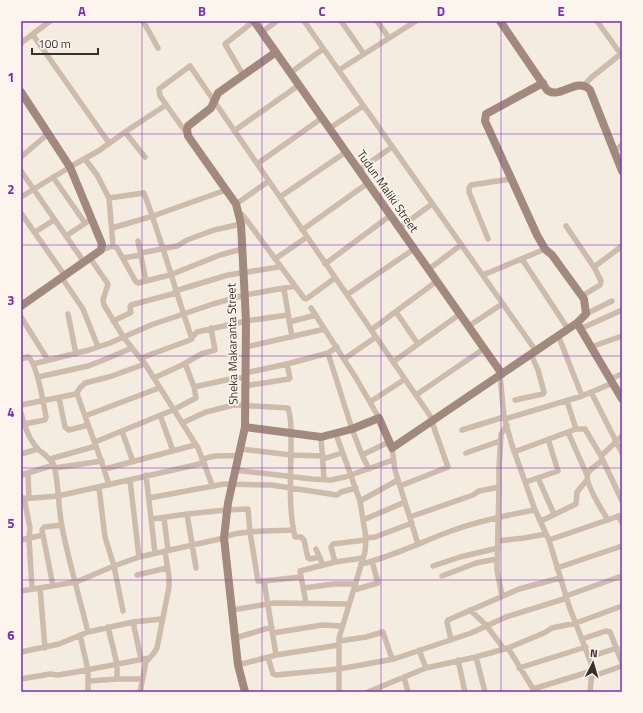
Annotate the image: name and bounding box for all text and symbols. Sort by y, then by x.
text: A [78,1,86,21]
text: B [198,1,206,21]
text: C [318,1,326,21]
text: D [437,1,445,21]
text: E [557,1,565,21]
scale bar [32,30,98,56]
text: 100 m [38,34,71,53]
text: 1 [7,67,15,87]
street label: Tudun Maliki Street [352,146,424,237]
text: 2 [7,179,15,199]
street label: Sheka Makaranta Street [221,282,243,405]
text: 3 [7,290,15,310]
text: 4 [7,402,15,422]
text: 5 [7,513,15,533]
text: 6 [7,625,15,645]
north arrow [573,643,613,683]
text: N [589,645,598,661]

